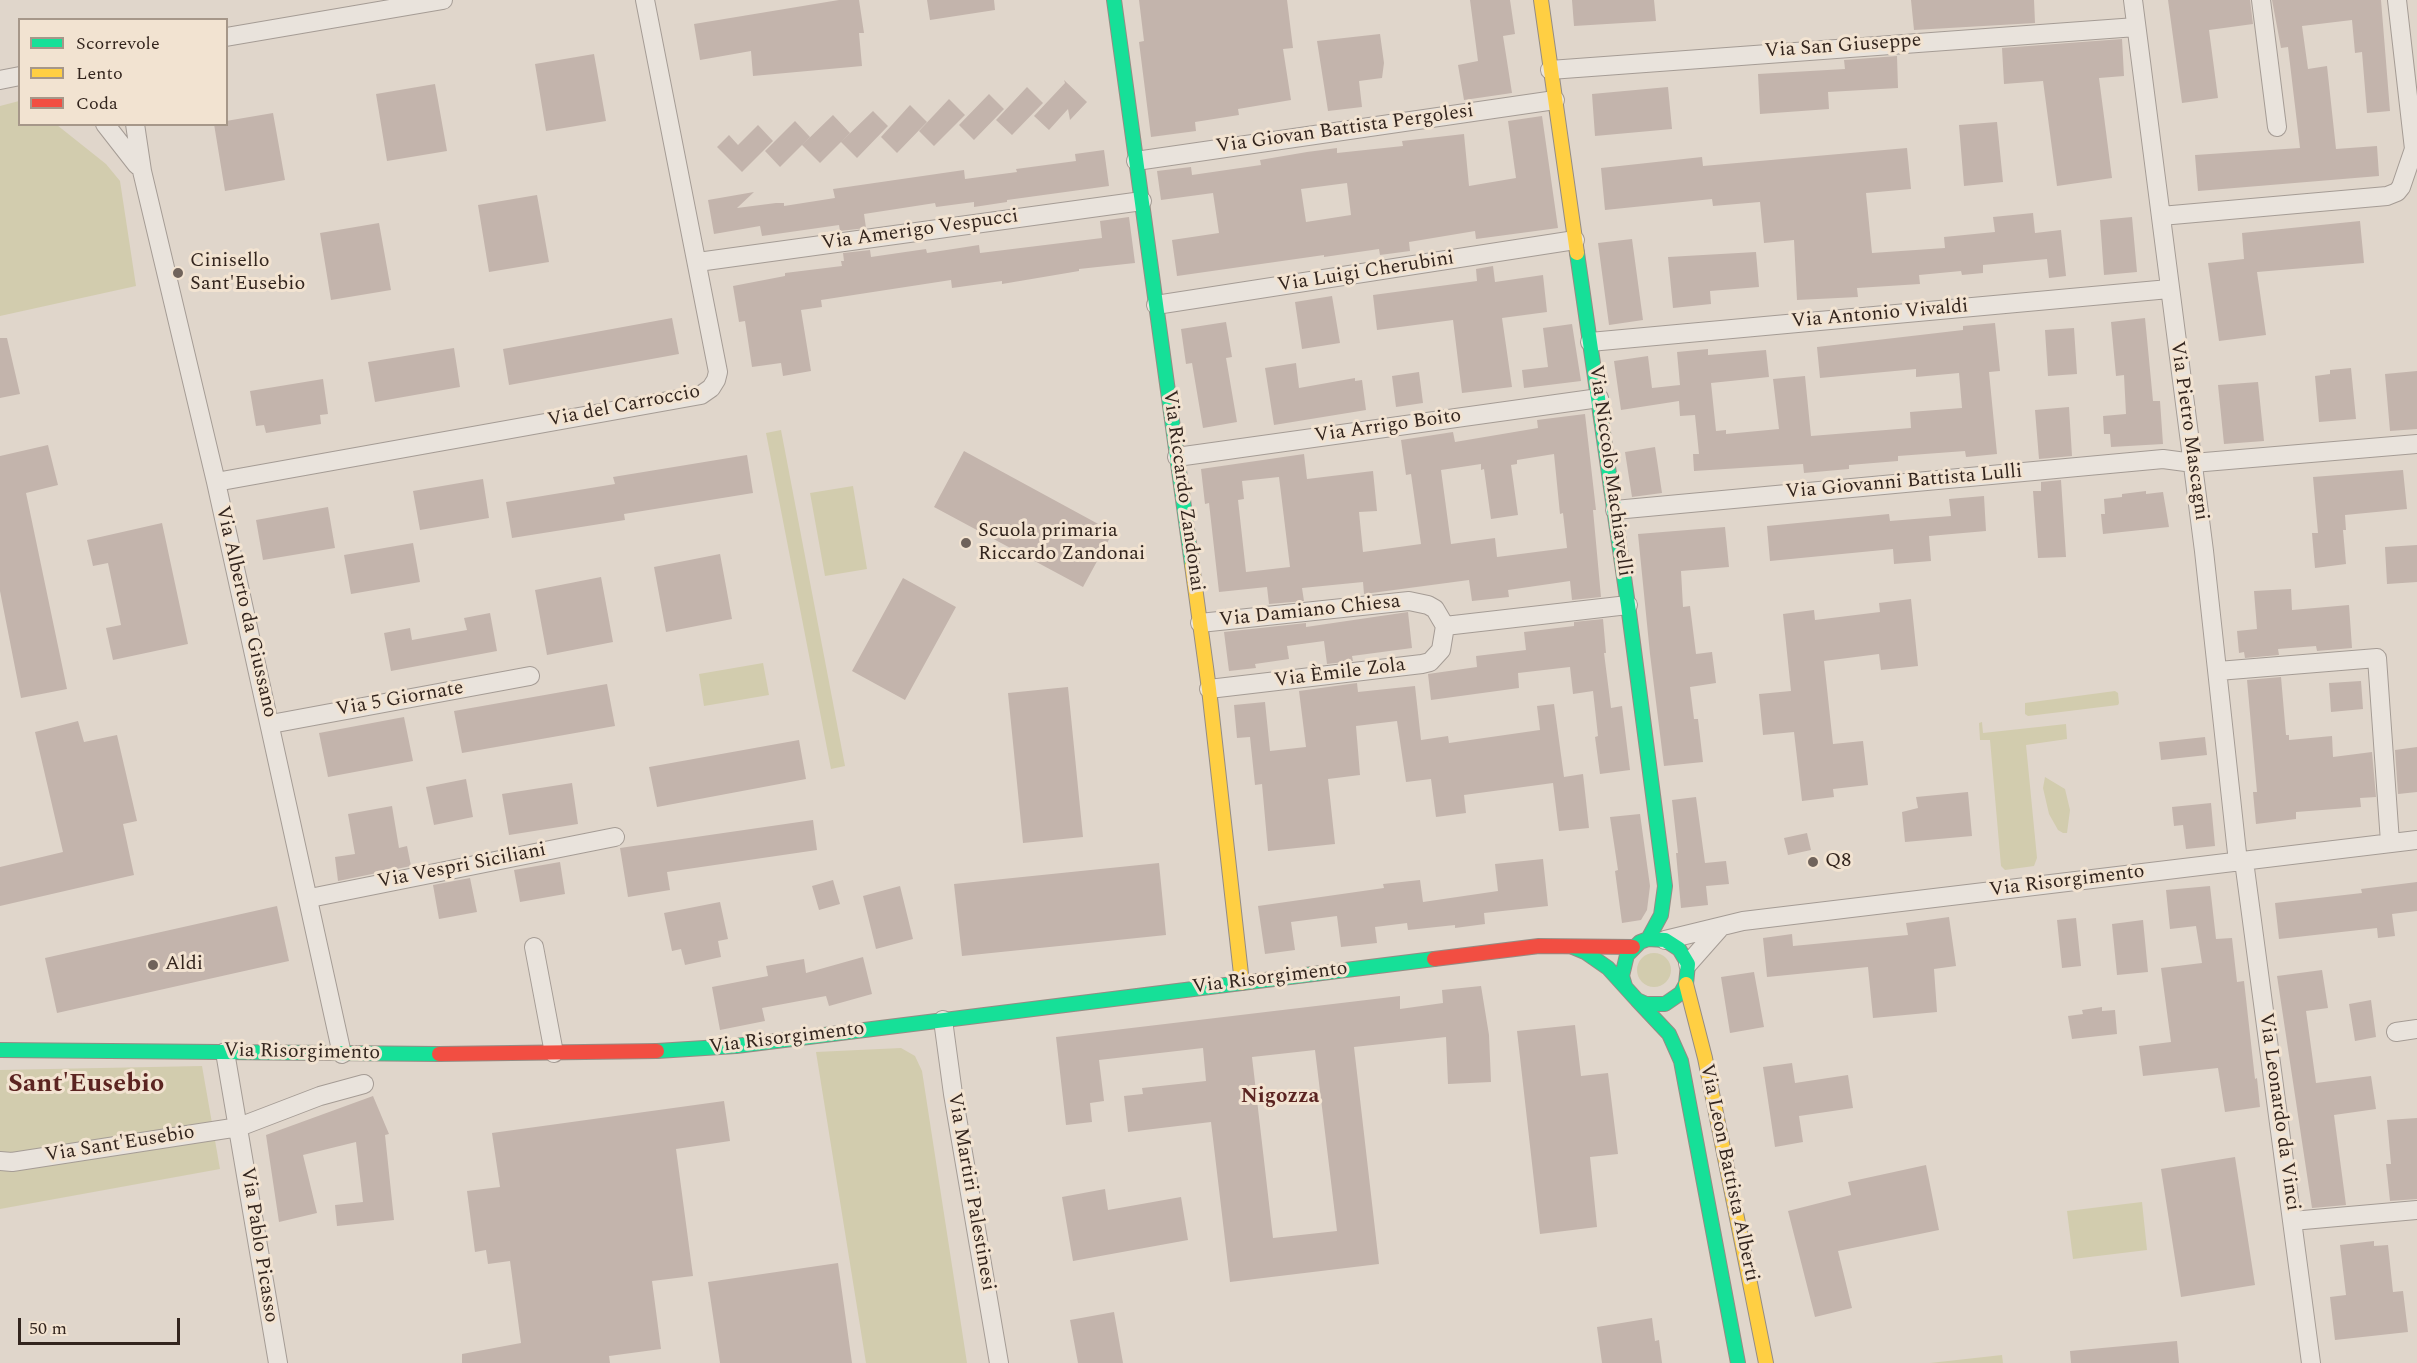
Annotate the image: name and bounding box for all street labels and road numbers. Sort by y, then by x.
street label: Via San Giuseppe [1764,30,1922,64]
street label: Via Giovan Battista Pergolesi [1215,100,1475,160]
street label: Via Amerigo Vespucci [820,205,1020,257]
street label: Via Luigi Cherubini [1276,247,1456,299]
street label: Via Antonio Vivaldi [1790,295,1970,335]
street label: Via Pietro Mascagni [2164,340,2212,522]
street label: Via Niccolò Machiavelli [1582,364,1636,578]
street label: Via del Carroccio [546,380,702,434]
street label: Via Riccardo Zandonai [1156,389,1208,593]
street label: Via Arrigo Boito [1313,405,1463,449]
street label: Via Giovanni Battista Lulli [1785,461,2023,505]
street label: Via Alberto da Giussano [209,504,281,720]
street label: Via Damiano Chiesa [1218,591,1402,633]
street label: Via Èmile Zola [1273,654,1407,694]
street label: Via 5 Giornate [334,677,466,723]
street label: Via Vespri Siciliani [376,839,548,895]
street label: Via Risorgimento [1988,861,2146,903]
street label: Via Risorgimento [1191,958,1349,1000]
street label: Via Leonardo da Vinci [2252,1011,2304,1213]
street label: Via Risorgimento [708,1018,866,1060]
street label: Via Risorgimento [224,1040,380,1066]
street label: Via Leon Battista Alberti [1693,1062,1763,1284]
street label: Via Martiri Palestinesi [941,1091,999,1293]
street label: Via Sant'Eusebio [43,1121,197,1169]
street label: Via Pablo Picasso [234,1166,282,1324]

